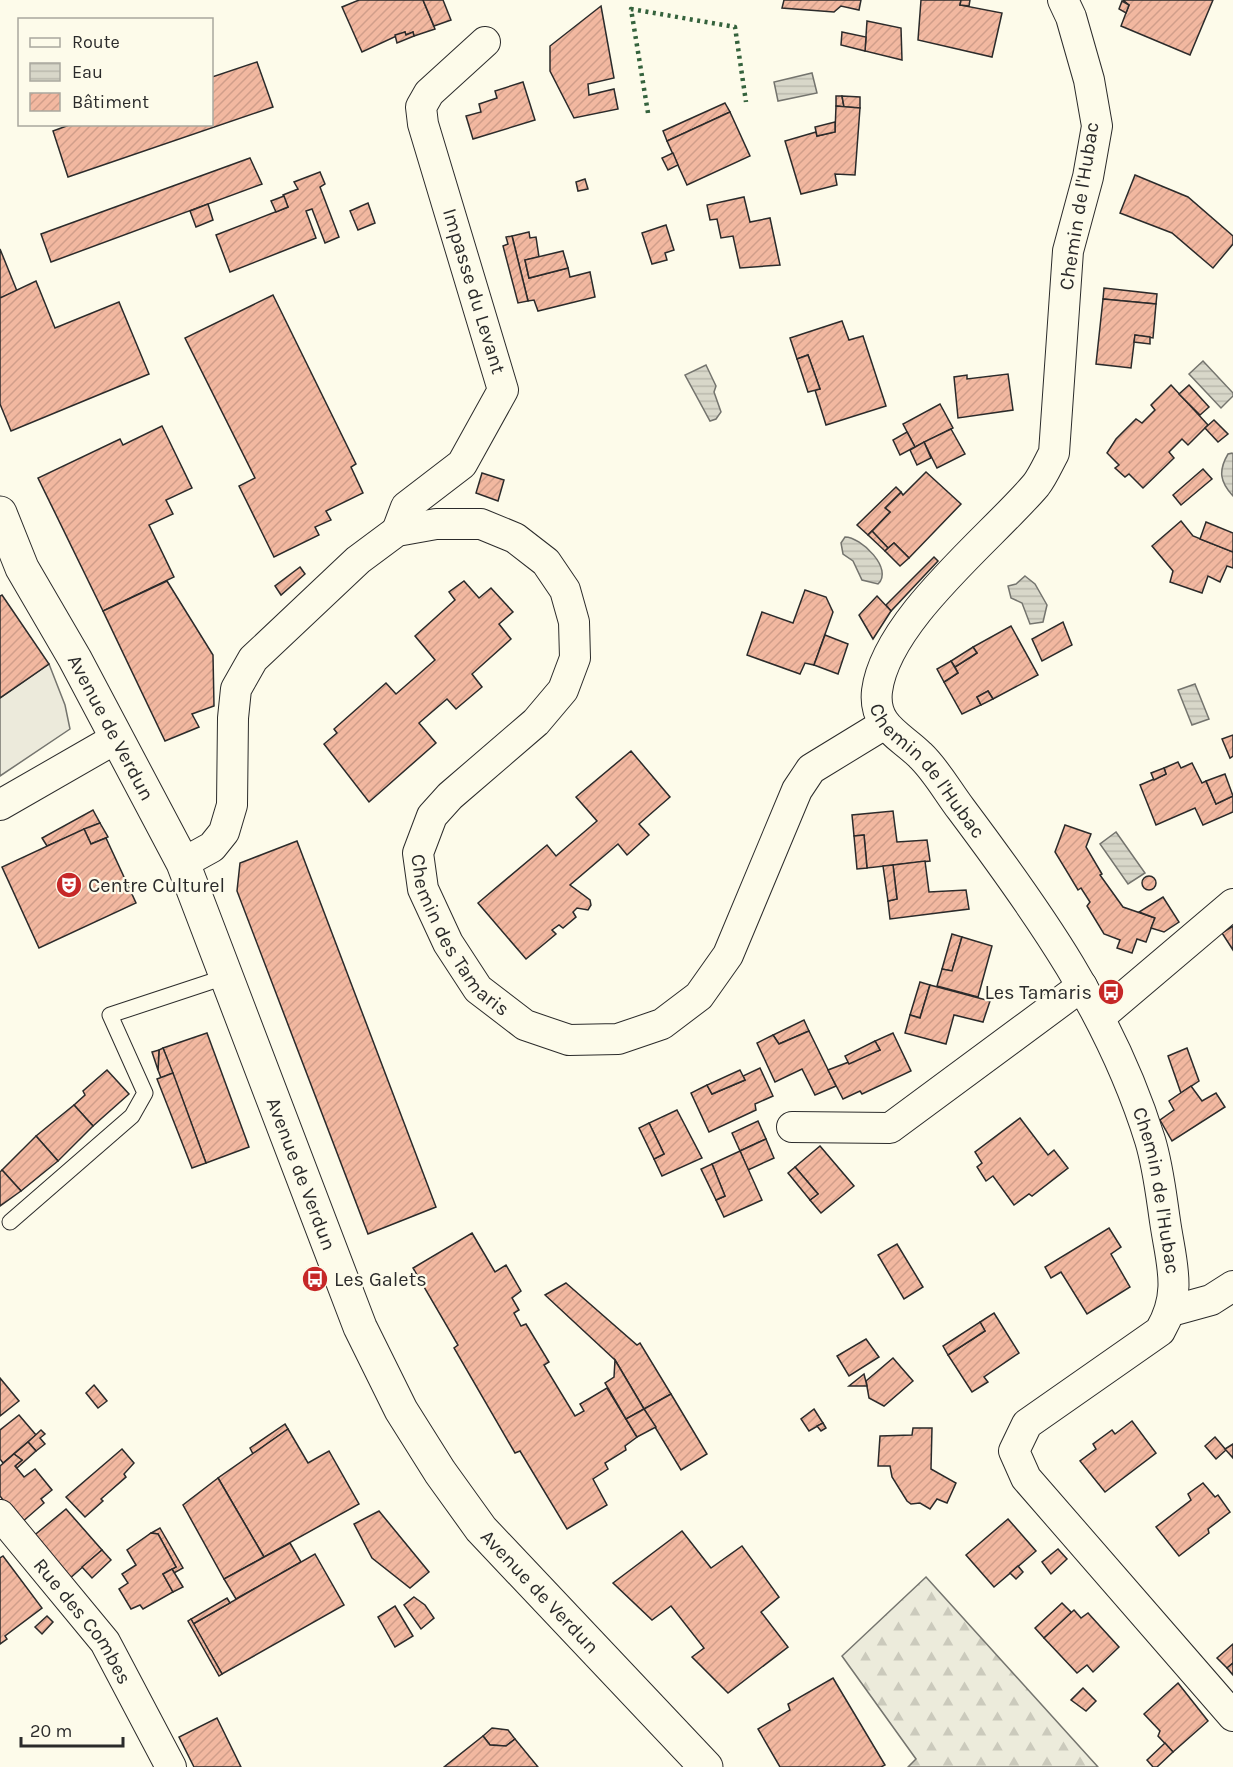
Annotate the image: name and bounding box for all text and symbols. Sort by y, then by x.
legend [18,18,213,126]
text: Route [72,31,120,53]
text: Eau [72,61,103,83]
text: Bâtiment [72,91,149,113]
street label: Chemin de l'Hubac [1054,120,1104,292]
street label: Impasse du Levant [438,205,510,377]
street label: Avenue de Verdun [63,651,159,804]
street label: Chemin de l'Hubac [865,701,990,843]
street label: Chemin des Tamaris [407,853,514,1020]
theatre icon: Centre Culturel [54,870,84,900]
place label: Centre Culturel [88,874,225,897]
bus stop icon: Les Tamaris [1096,977,1126,1007]
place label: Les Tamaris [984,981,1092,1004]
street label: Avenue de Verdun [262,1094,341,1253]
street label: Chemin de l'Hubac [1128,1104,1185,1275]
bus stop icon: Les Galets [300,1264,330,1294]
place label: Les Galets [334,1268,427,1291]
street label: Avenue de Verdun [476,1525,604,1658]
street label: Rue des Combes [29,1553,137,1688]
scale bar [21,1710,123,1748]
text: 20 m [30,1720,72,1742]

